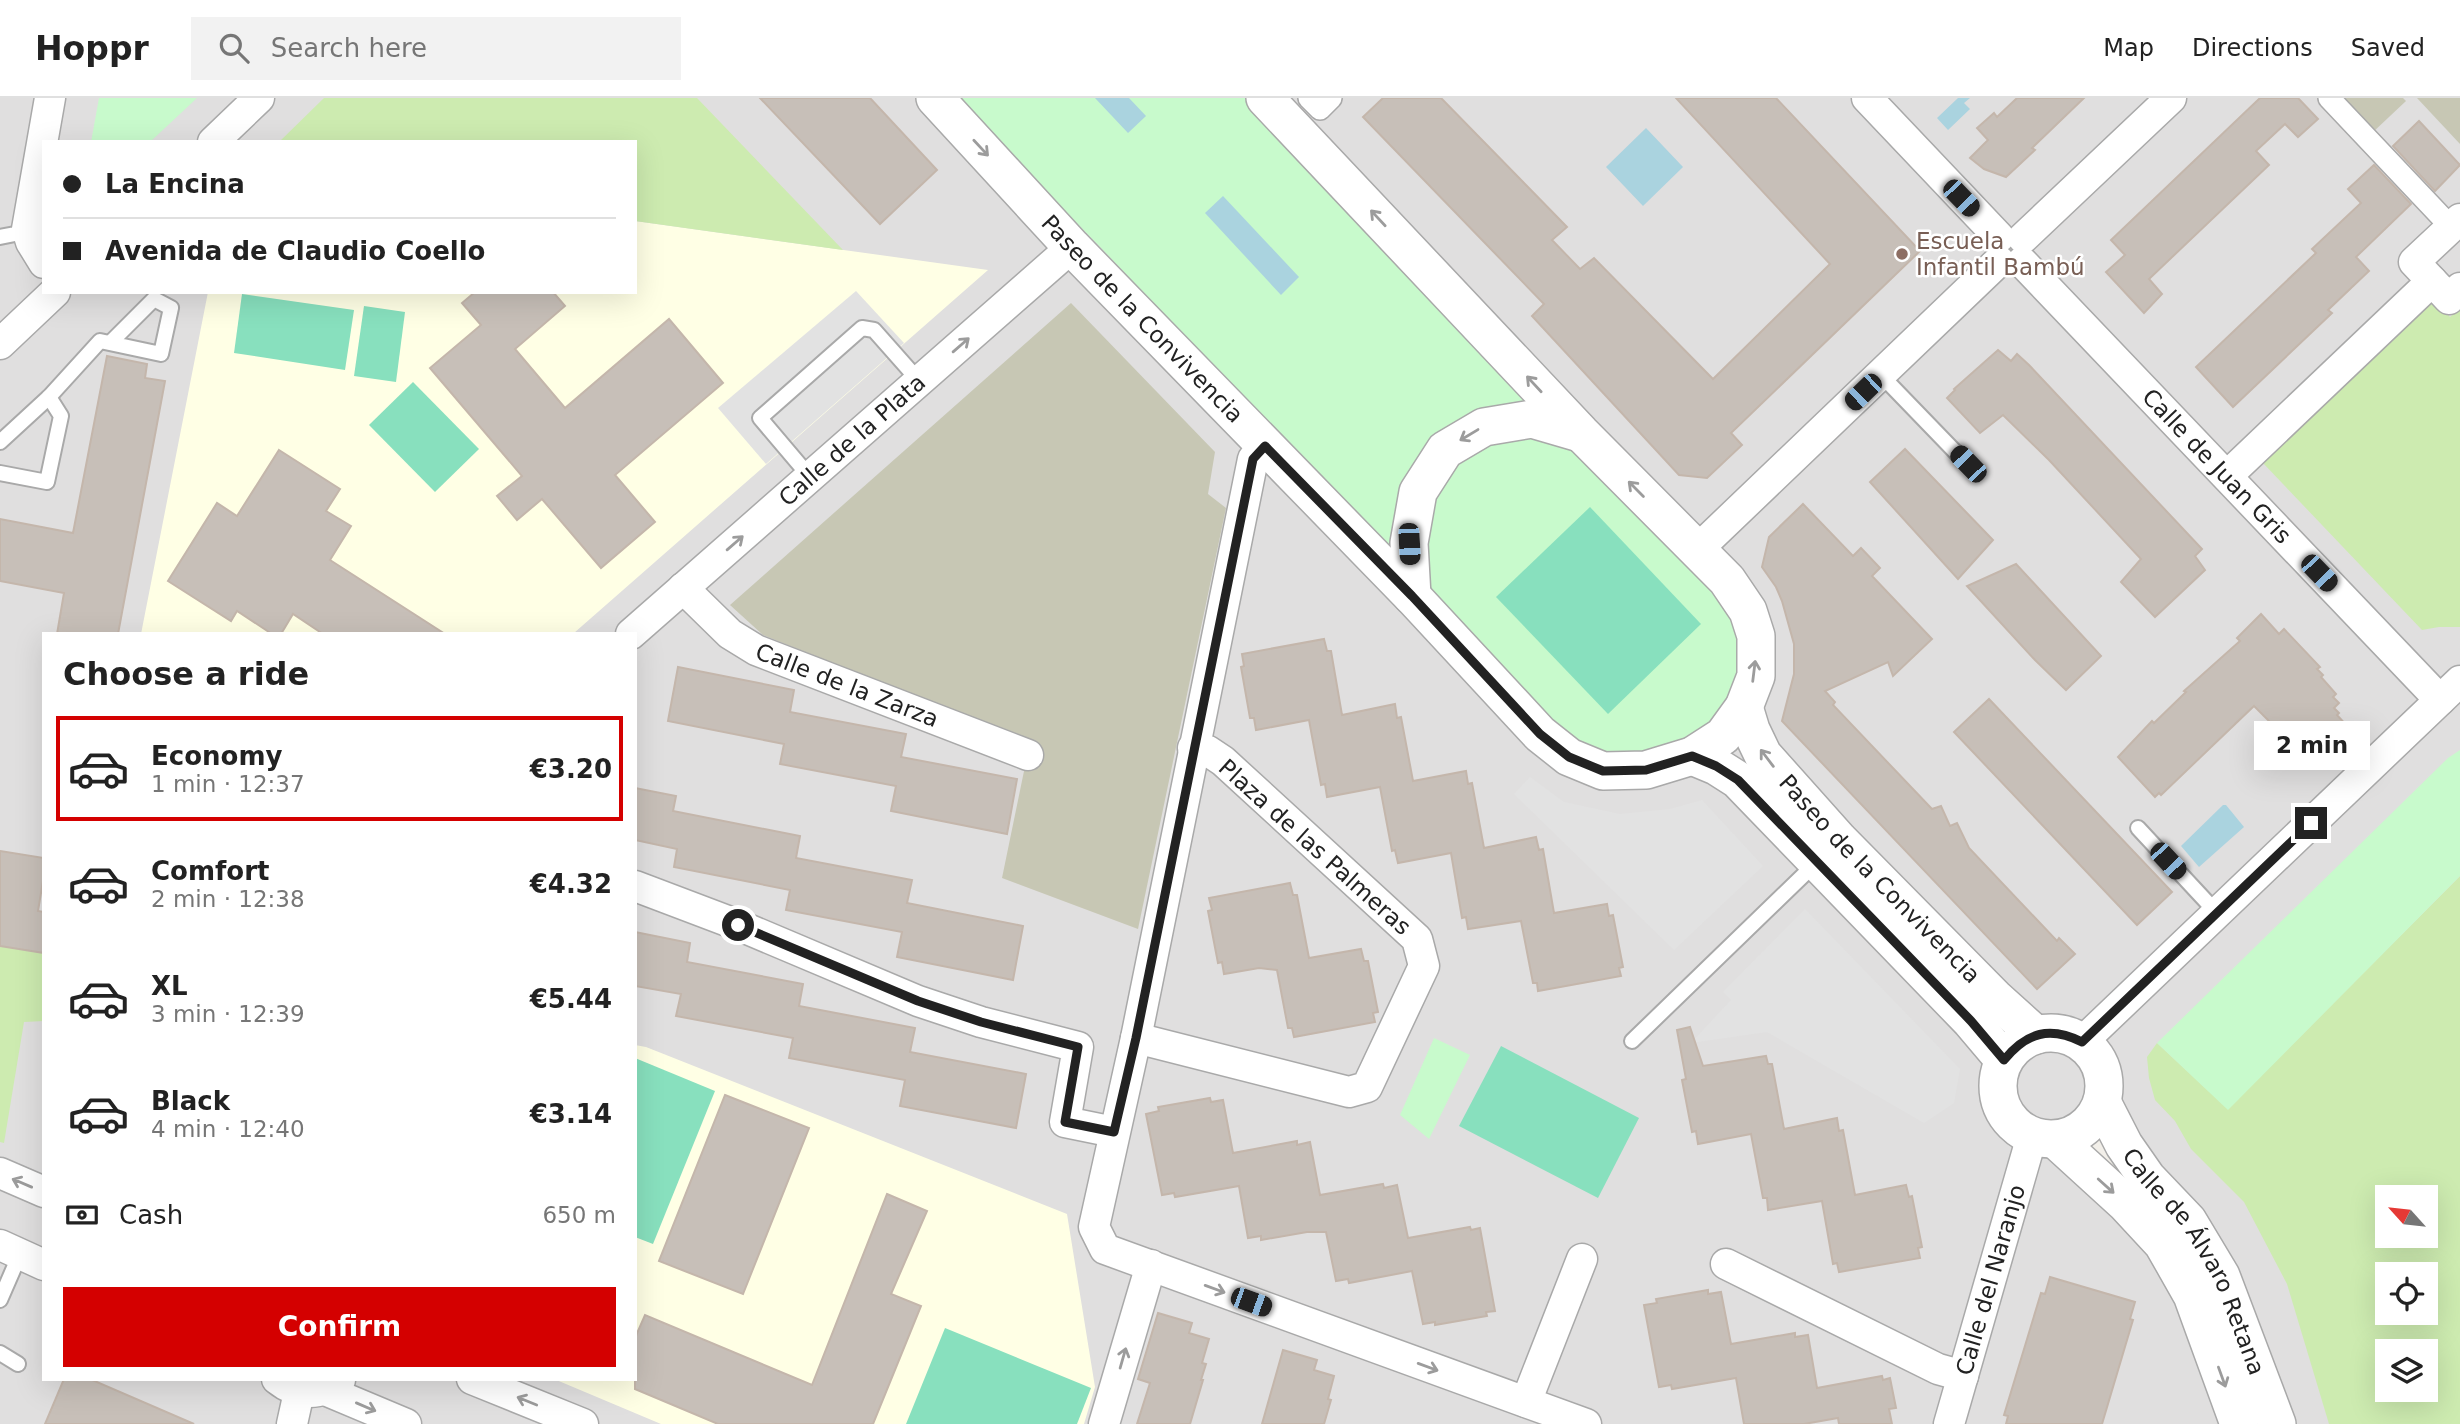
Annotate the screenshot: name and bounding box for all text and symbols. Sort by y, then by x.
search box [191,17,681,80]
text: Hoppr [35,29,149,68]
icon: search [215,29,253,67]
text: Search here [271,33,427,63]
text: Map [2103,34,2154,62]
text: Directions [2192,34,2313,62]
text: Saved [2351,34,2425,62]
one-way arrow [973,139,989,157]
text: La Encina [105,169,245,199]
car [1939,176,1984,220]
one-way arrow [1370,209,1386,227]
street label: Paseo de la Convivencia [1036,210,1249,428]
place label: Escuela Infantil Bambú [1916,228,2085,280]
text: Avenida de Claudio Coello [105,236,485,266]
marker: Escuela Infantil Bambú [1894,246,1910,262]
one-way arrow [952,337,970,353]
street label: Calle de la Plata [774,369,930,511]
car [1841,370,1886,414]
one-way arrow [1526,375,1542,393]
street label: Calle de Juan Gris [2137,383,2296,549]
one-way arrow [1459,429,1479,443]
car [1946,442,1991,486]
one-way arrow [1628,481,1645,498]
car [1398,522,1421,566]
one-way arrow [725,535,743,551]
car [2297,551,2342,595]
street label: Calle de la Zarza [752,638,942,732]
text: Choose a ride [63,655,309,693]
one-way arrow [1748,660,1761,683]
callout: 2 min [2253,722,2369,770]
text: 2 min [2276,732,2348,758]
icon: car [67,737,130,800]
text: Economy [151,741,282,771]
one-way arrow [1759,749,1774,768]
text: €3.20 [530,754,612,784]
street label: Plaza de las Palmeras [1214,754,1416,940]
street label: Paseo de la Convivencia [1774,769,1986,988]
text: 1 min · 12:37 [151,771,305,797]
route end [2295,807,2327,839]
car [2146,838,2191,884]
icon: car [67,852,130,915]
text: Comfort [151,856,269,886]
text: €4.32 [530,869,612,899]
text: 2 min · 12:38 [151,886,305,912]
route start [722,909,754,941]
icon: car [67,967,130,1030]
text: XL [151,971,188,1001]
text: €5.44 [530,984,612,1014]
text: 3 min · 12:39 [151,1001,305,1027]
icon: car [67,1082,130,1145]
text: Black [151,1086,230,1116]
text: €3.14 [530,1099,612,1129]
text: 4 min · 12:40 [151,1116,305,1142]
street label: Calle de Álvaro Retana [2117,1143,2270,1379]
one-way arrow [12,1176,33,1189]
one-way arrow [2097,1178,2115,1194]
street label: Calle del Naranjo [1951,1182,2030,1378]
north arrow [2375,1185,2438,1248]
map controls [2375,1185,2438,1402]
icon: cash [63,1196,101,1234]
text: Cash [119,1200,183,1230]
text: 650 m [542,1202,616,1228]
button: locate [2375,1262,2438,1325]
one-way arrow [1203,1283,1225,1296]
car [1228,1285,1275,1319]
button: Confirm [63,1287,616,1367]
button: layers [2375,1339,2438,1402]
one-way arrow [1118,1348,1131,1370]
one-way arrow [1417,1361,1439,1374]
one-way arrow [2217,1366,2229,1388]
one-way arrow [517,1394,539,1407]
one-way arrow [354,1401,376,1414]

